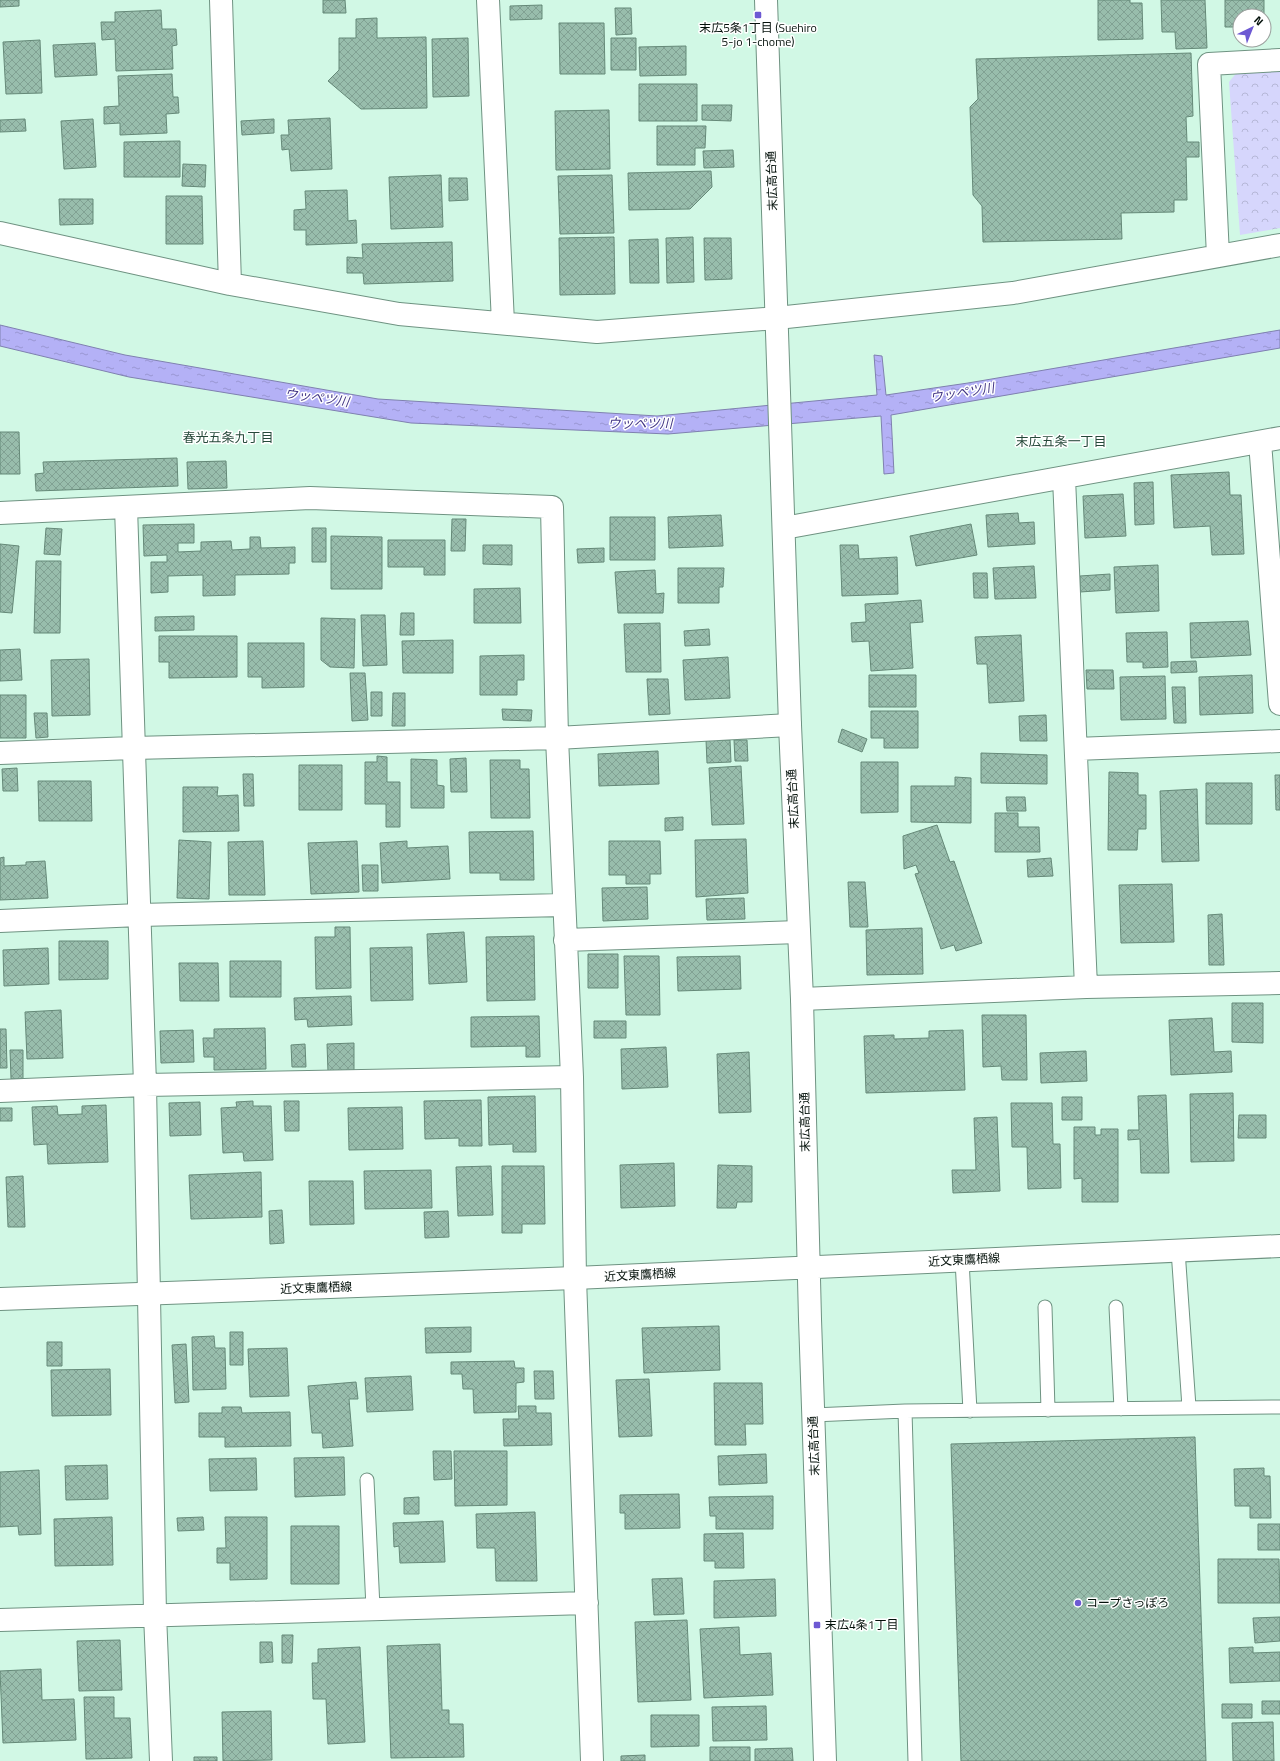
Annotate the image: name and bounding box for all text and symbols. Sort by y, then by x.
north arrow [1232,8,1272,48]
marker: 末広5条1丁目 (Suehiro 5-jo 1-chome) [753,10,763,20]
text: N [1251,12,1267,29]
place label: 末広5条1丁目 (Suehiro 5-jo 1-chome) [699,18,817,51]
street label: 末広高台通 [761,151,782,211]
water label: ウッペツ川 [928,377,998,407]
water label: ウッペツ川 [283,383,353,412]
water label: ウッペツ川 [607,413,674,433]
district label: 春光五条九丁目 [182,427,274,447]
district label: 末広五条一丁目 [1015,431,1107,451]
street label: 末広高台通 [781,769,804,829]
street label: 末広高台通 [794,1092,815,1152]
street label: 近文東鷹栖線 [928,1248,1000,1271]
street label: 近文東鷹栖線 [604,1263,676,1286]
street label: 近文東鷹栖線 [280,1277,352,1298]
street label: 末広高台通 [803,1416,824,1476]
place label: コープさっぽろ [1086,1593,1169,1612]
marker: コープさっぽろ [1073,1598,1083,1608]
place label: 末広4条1丁目 [825,1615,898,1634]
marker: 末広4条1丁目 [812,1620,822,1630]

